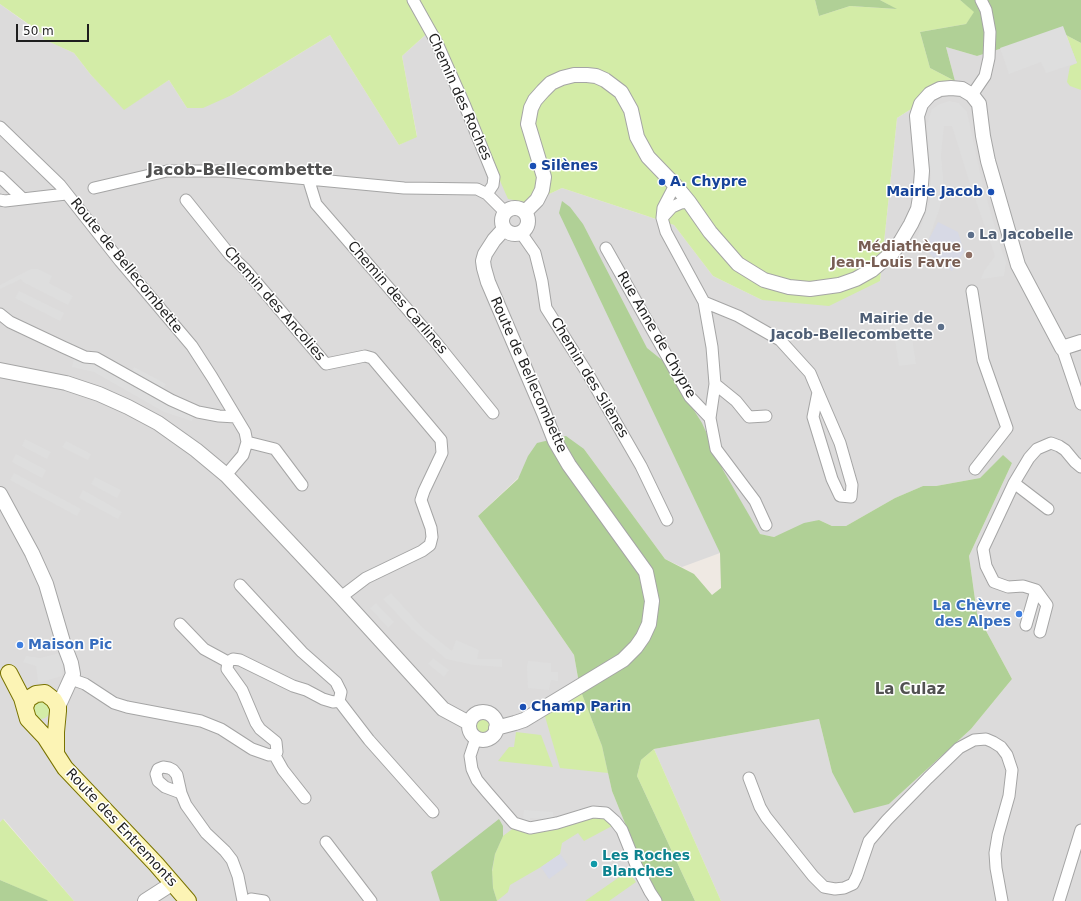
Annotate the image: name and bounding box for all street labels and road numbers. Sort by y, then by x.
street label: Chemin des Roches [423,31,495,163]
street label: Route de Bellecombette [66,195,186,337]
street label: Chemin des Carlines [343,238,451,358]
street label: Chemin des Ancolies [220,243,328,365]
street label: Rue Anne de Chypre [613,269,699,401]
street label: Route de Bellecombette [486,295,570,455]
street label: Chemin des Silènes [546,315,632,441]
street label: Route des Entremonts [62,765,180,891]

